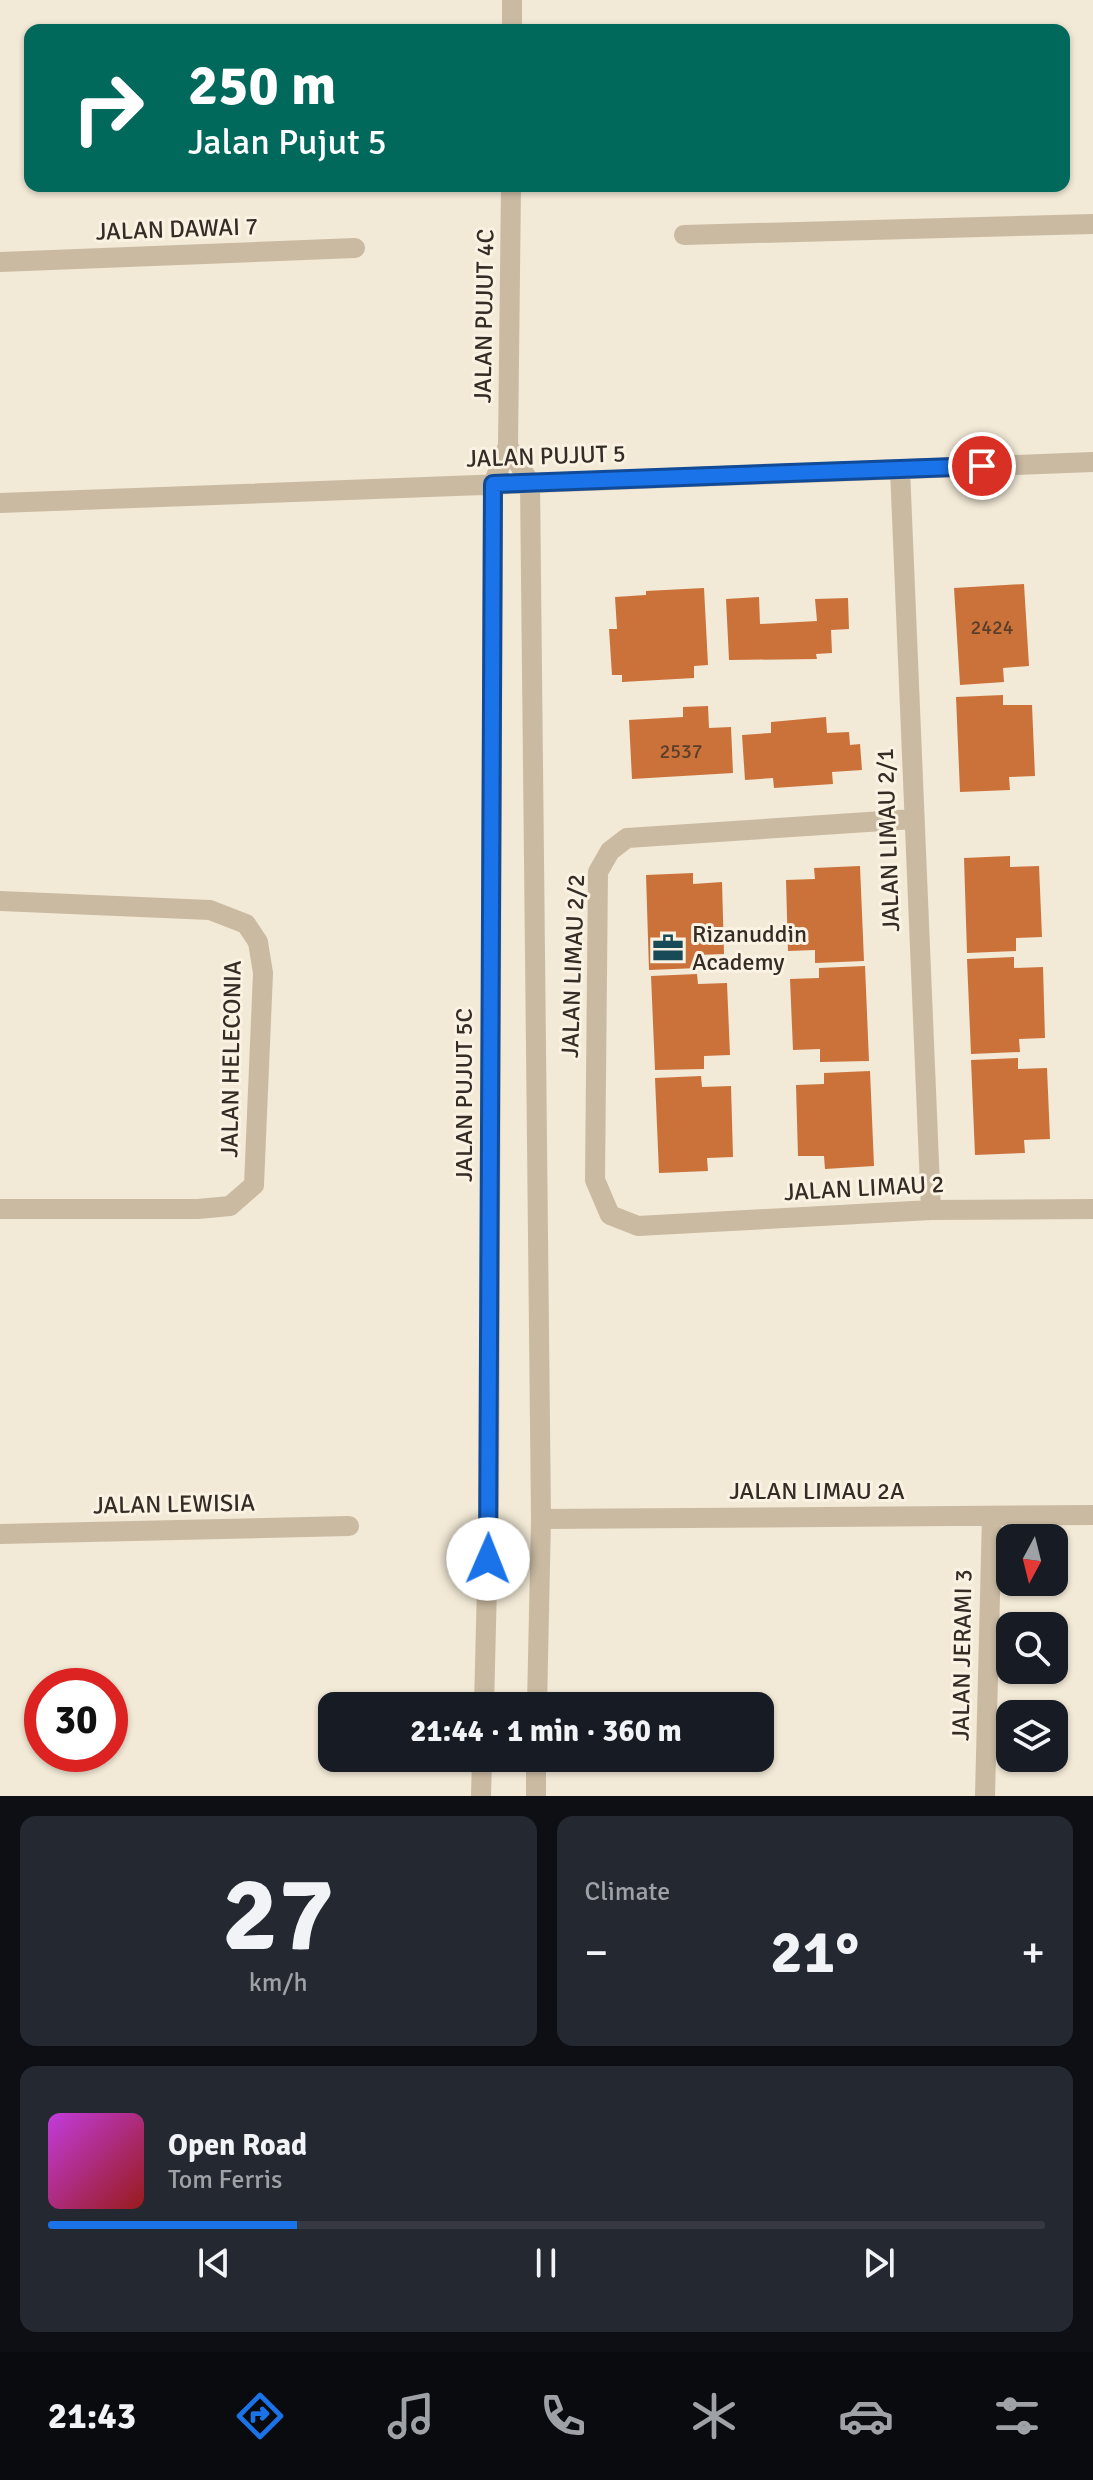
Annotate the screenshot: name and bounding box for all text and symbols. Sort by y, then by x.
text: 250 m [188,51,336,120]
icon: right [56,56,160,160]
text: Jalan Pujut 5 [188,120,387,165]
street label: JALAN DAWAI 7 [95,211,259,247]
street label: JALAN PUJUT 4C [467,229,501,403]
pin [948,432,1016,500]
street label: JALAN PUJUT 5 [466,438,626,474]
icon: arrive [960,444,1004,488]
house number: 2424 [970,615,1014,640]
house number: 2537 [659,739,703,764]
street label: JALAN LIMAU 2/1 [870,748,906,932]
street label: JALAN LIMAU 2/2 [555,874,591,1058]
place label: Rizanuddin Academy [692,919,807,977]
office icon: Rizanuddin Academy [651,931,685,965]
street label: JALAN HELECONIA [214,960,248,1158]
street label: JALAN PUJUT 5C [449,1008,479,1182]
street label: JALAN LIMAU 2 [783,1169,945,1207]
street label: JALAN LIMAU 2A [729,1476,905,1506]
street label: JALAN LEWISIA [93,1488,256,1520]
position arrow [446,1517,530,1601]
north arrow [996,1524,1068,1596]
map controls [996,1524,1068,1772]
street label: JALAN JERAMI 3 [946,1569,978,1741]
button: search [996,1612,1068,1684]
speed limit sign: 30 [24,1668,128,1772]
button: layers [996,1700,1068,1772]
text: 21:44 · 1 min · 360 m [410,1713,682,1750]
text: 27 [222,1851,334,1979]
text: Climate [585,1876,670,1908]
text: 21° [770,1916,859,1990]
text: − [585,1926,608,1980]
text: + [1021,1926,1045,1980]
text: km/h [249,1967,308,1999]
text: Open Road [168,2127,307,2164]
text: Tom Ferris [168,2164,282,2196]
icon: previous [192,2241,236,2285]
icon: pause [524,2241,568,2285]
icon: next [857,2241,901,2285]
icon: directions [232,2388,288,2444]
icon: music [383,2388,439,2444]
icon: phone [535,2388,591,2444]
icon: climate [686,2388,742,2444]
icon: car [838,2388,894,2444]
icon: filters [989,2388,1045,2444]
text: 21:43 [48,2394,136,2439]

